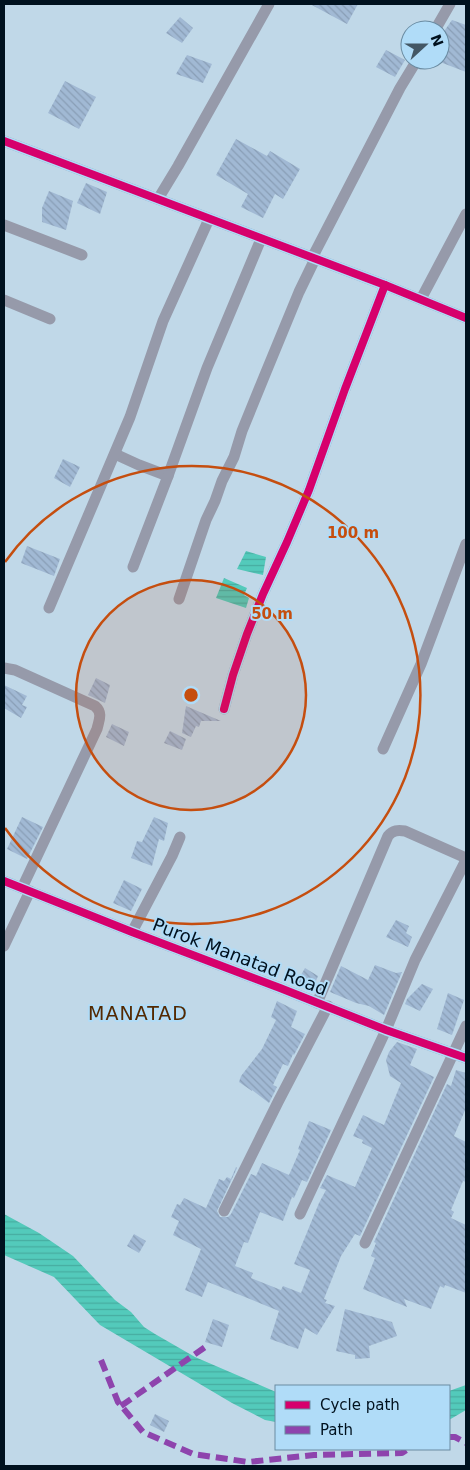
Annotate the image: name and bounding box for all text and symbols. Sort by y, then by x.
north arrow [400,20,450,70]
text: N [428,32,447,49]
text: 100 m [327,524,379,542]
text: 50 m [251,605,293,623]
centre of rings [182,686,200,704]
street label: Purok Manatad Road [150,913,331,1000]
district label: MANATAD [88,1002,188,1024]
legend [275,1385,450,1450]
text: Cycle path [320,1396,400,1414]
text: Path [320,1421,353,1439]

